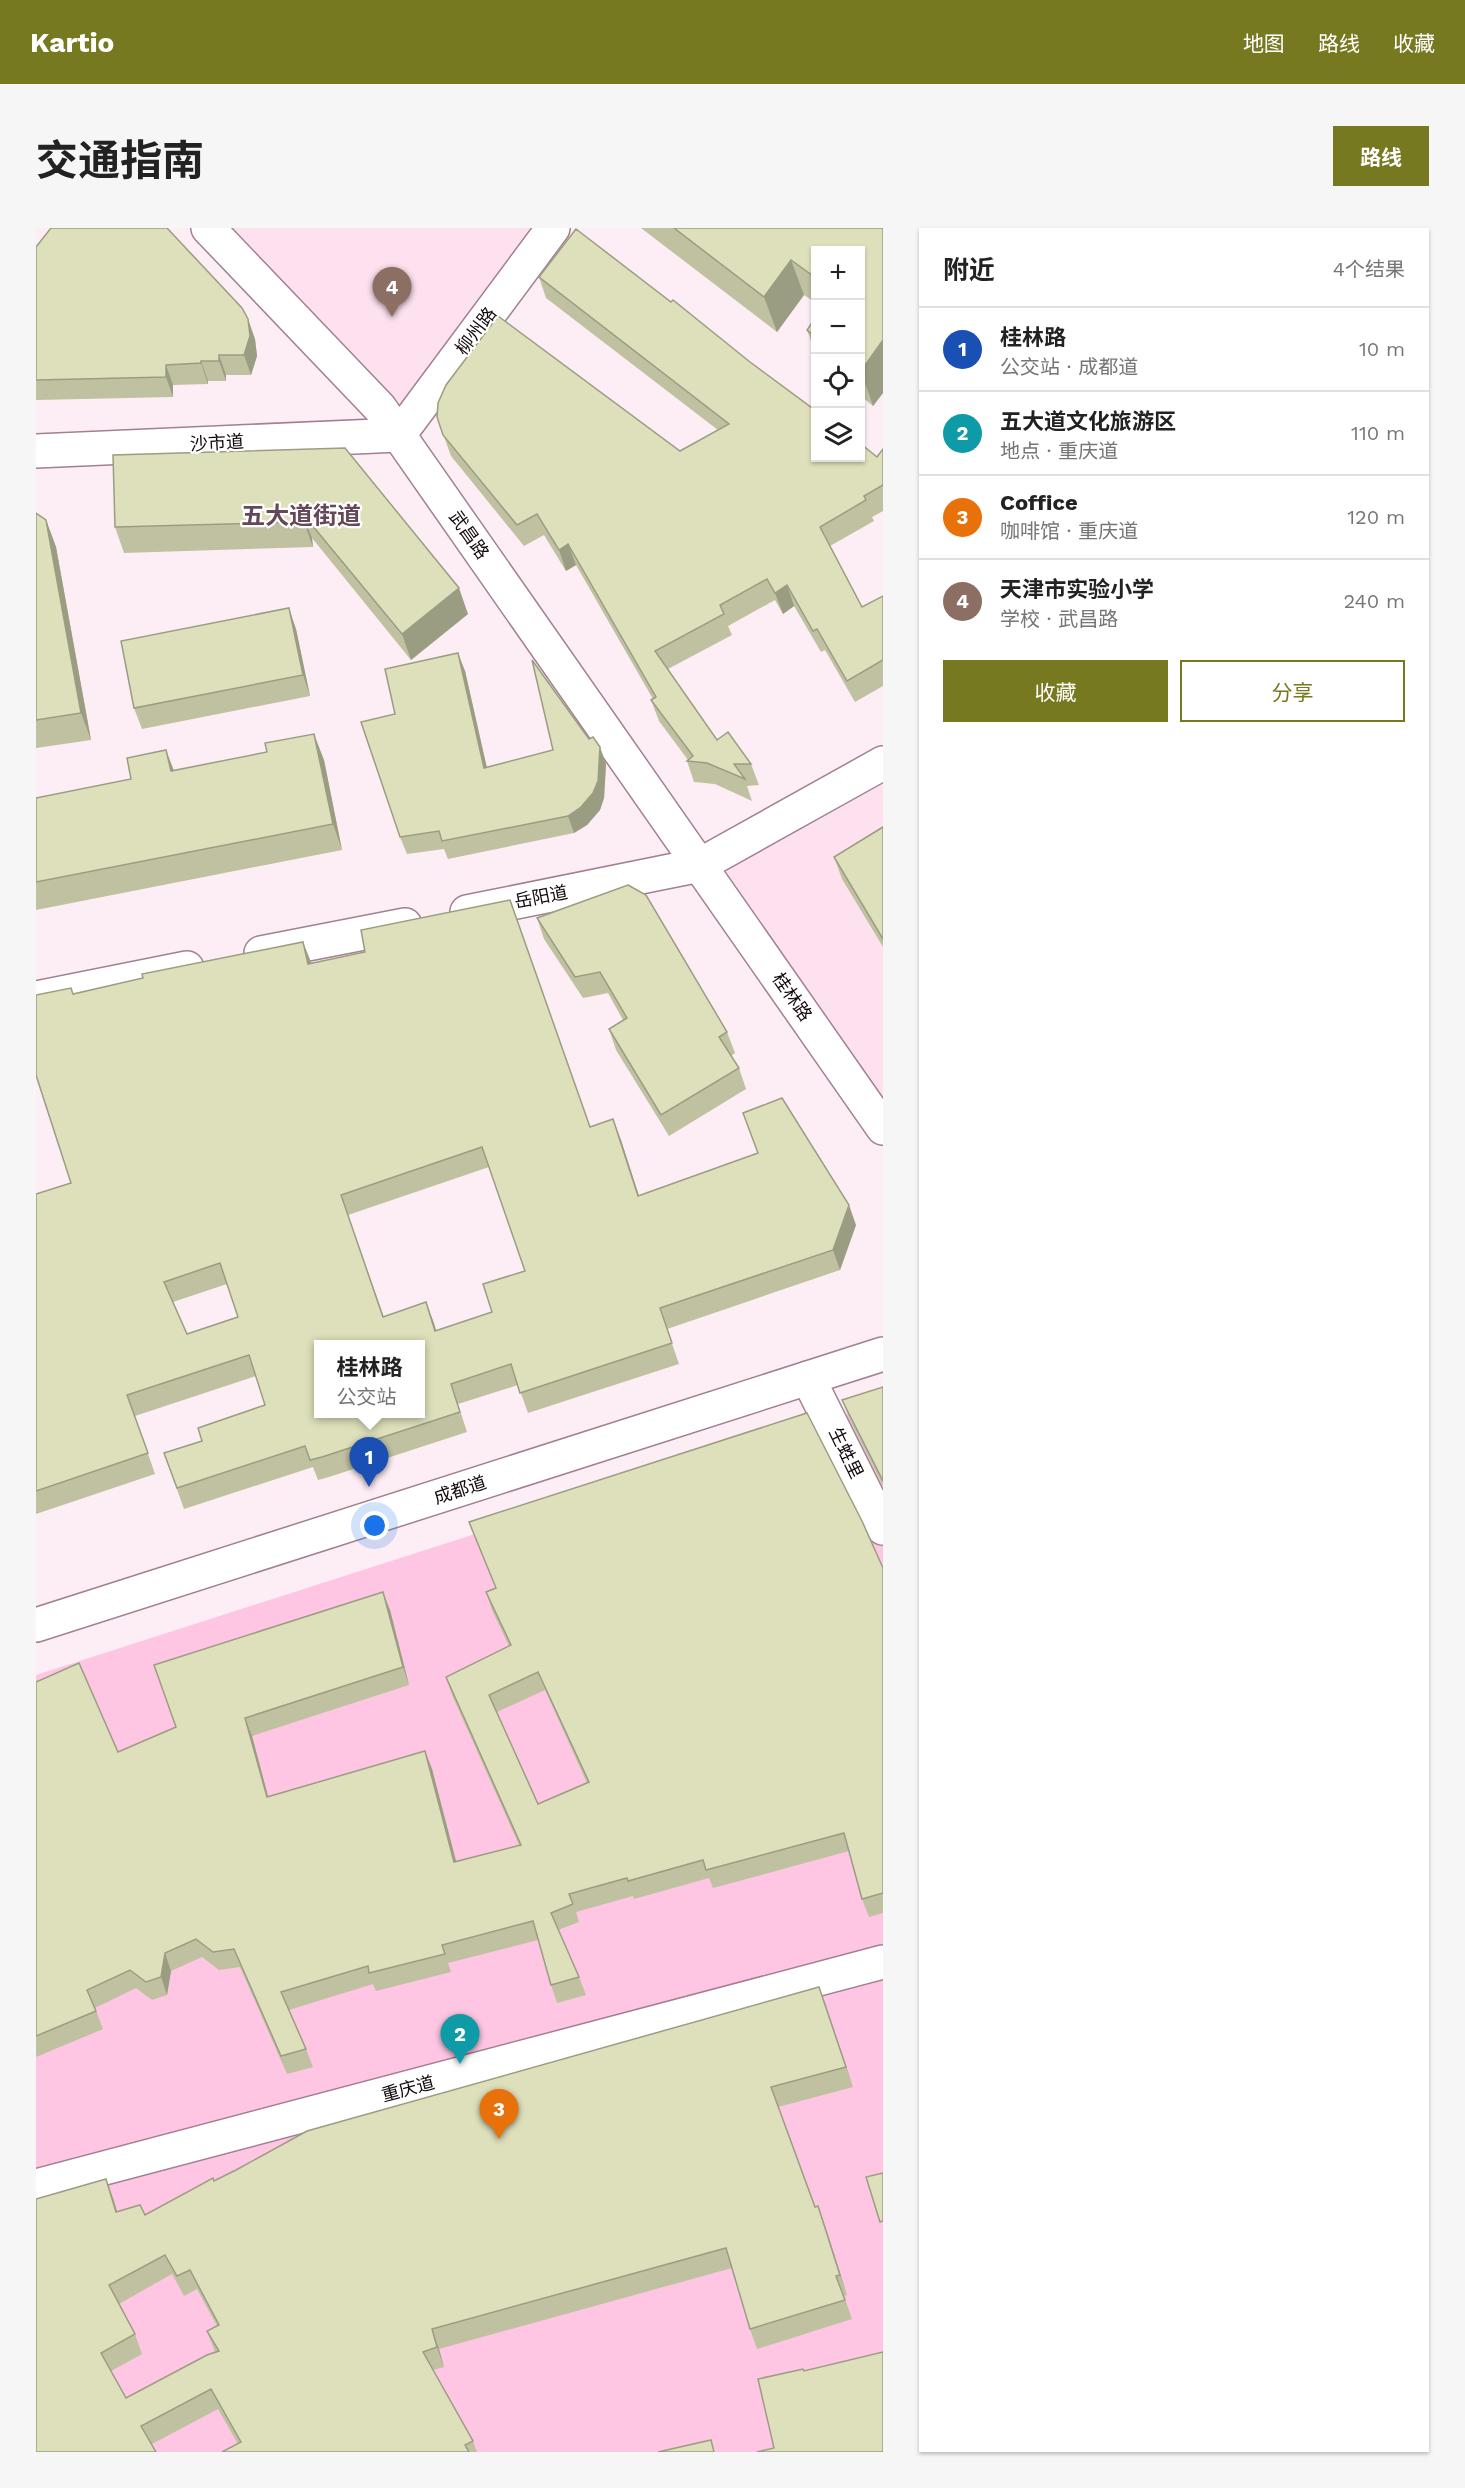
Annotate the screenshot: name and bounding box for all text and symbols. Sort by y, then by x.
text: Kartio [30,26,114,59]
text: 地图 [1243,31,1285,56]
text: 路线 [1318,31,1360,56]
text: 收藏 [1393,31,1435,56]
button: 路线 [1333,126,1429,186]
text: 交通指南 [36,136,204,185]
map controls [811,246,865,462]
button: + [811,246,865,300]
text: 附近 [943,255,995,285]
text: 4个结果 [1333,257,1405,281]
pin: 4 [372,268,412,317]
button: − [811,300,865,354]
street label: 柳州路 [451,303,500,359]
text: 桂林路 [1000,325,1066,350]
text: 1 [958,337,967,361]
text: 10 m [1359,337,1405,361]
button: locate [811,354,865,408]
text: 公交站 · 成都道 [1000,355,1138,379]
button: layers [811,408,865,462]
text: 五大道文化旅游区 [1000,409,1176,434]
text: 2 [957,421,968,445]
text: 110 m [1351,421,1405,445]
street label: 沙市道 [189,431,244,454]
text: 地点 · 重庆道 [1000,439,1118,463]
text: Coffice [1000,490,1078,515]
district label: 五大道街道 [241,502,361,530]
text: 3 [957,505,968,529]
text: 120 m [1347,505,1405,529]
street label: 武昌路 [445,507,493,563]
text: 咖啡馆 · 重庆道 [1000,519,1138,543]
text: 天津市实验小学 [1000,577,1154,602]
text: 4 [956,589,969,613]
text: 240 m [1343,589,1405,613]
text: 学校 · 武昌路 [1000,607,1118,631]
button: 收藏 [943,660,1168,722]
button: 分享 [1180,660,1405,722]
street label: 岳阳道 [512,881,569,912]
street label: 桂林路 [768,969,816,1025]
popup [314,1340,425,1418]
text: 桂林路 [336,1355,403,1380]
text: 公交站 [336,1385,396,1409]
street label: 生﨡里 [825,1424,868,1482]
pin: 1 [350,1438,388,1487]
street label: 成都道 [431,1471,489,1508]
your location [360,1511,389,1540]
pin: 2 [440,2014,480,2064]
street label: 重庆道 [379,2071,437,2106]
pin: 3 [480,2090,518,2139]

